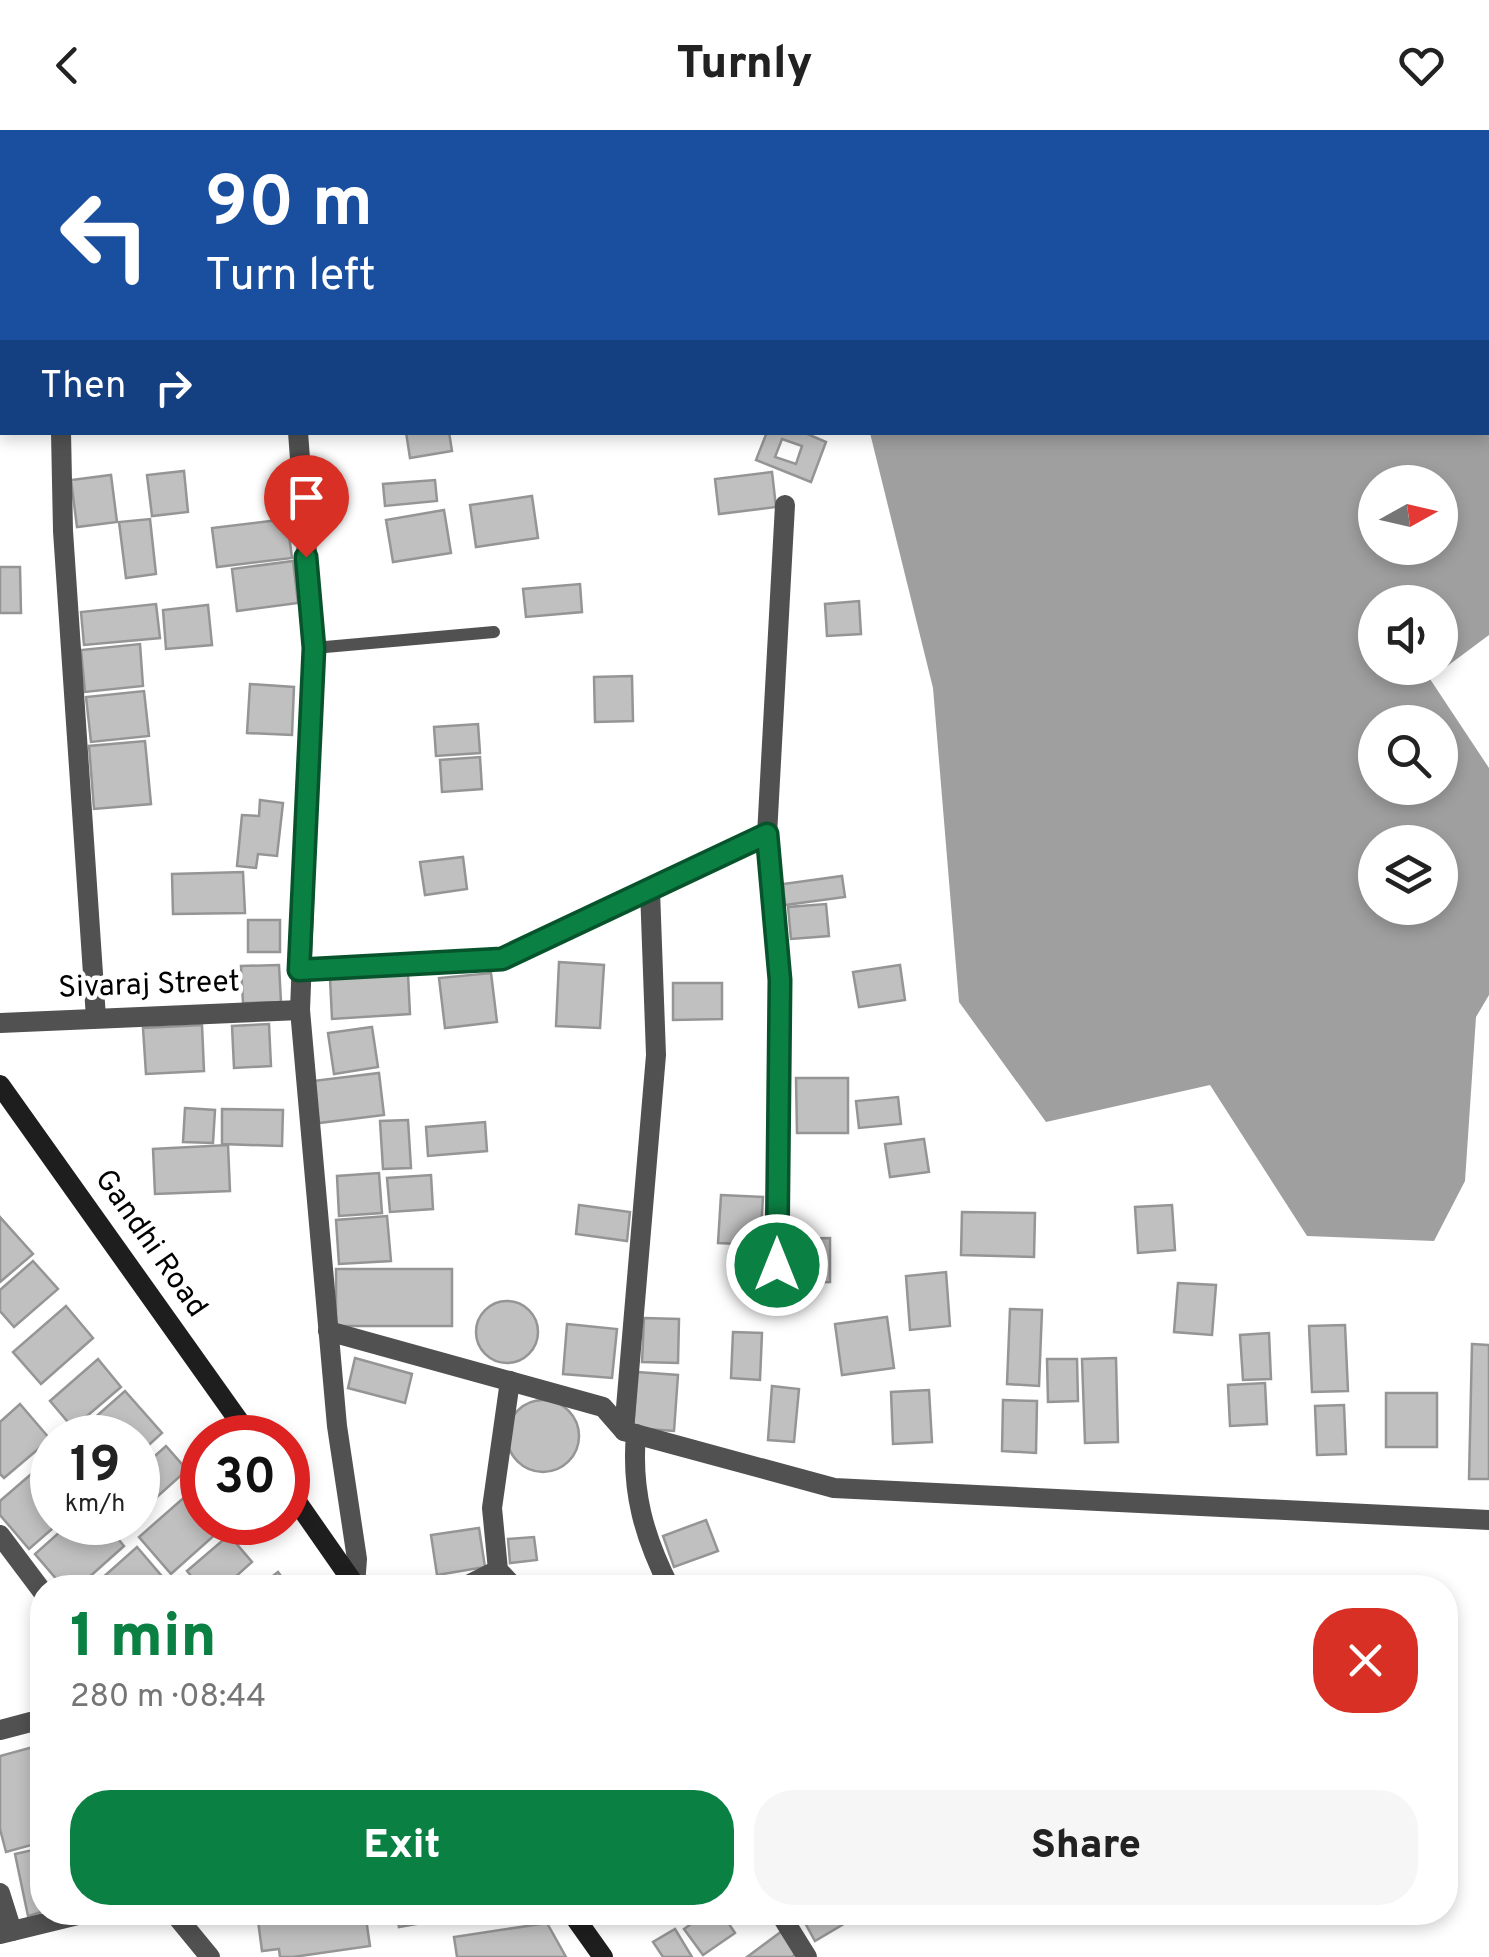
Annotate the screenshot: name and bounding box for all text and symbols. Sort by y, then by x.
text: Turnly [676,37,813,94]
icon: back [40,38,95,93]
icon: heart [1394,38,1449,93]
text: 90 m [205,162,373,251]
icon: left [40,170,170,300]
text: Turn left [205,249,376,306]
icon: right [146,360,201,415]
text: Then [40,363,126,412]
pin [264,455,349,558]
north arrow [1358,465,1458,565]
map controls [1358,465,1458,925]
icon: arrive [279,470,334,525]
button: sound [1358,585,1458,685]
button: search [1358,705,1458,805]
button: layers [1358,825,1458,925]
street label: Sivaraj Street [58,964,240,1008]
street label: Gandhi Road [86,1163,214,1325]
position arrow [725,1213,829,1317]
speed limit sign: 30 [180,1415,310,1545]
text: 19 [70,1436,120,1499]
text: km/h [65,1489,125,1521]
text: 1 min [70,1602,217,1678]
button: close [1313,1608,1418,1713]
text: 280 m · 08:44 [70,1678,266,1718]
button: Exit [70,1790,734,1905]
button: Share [754,1790,1418,1905]

